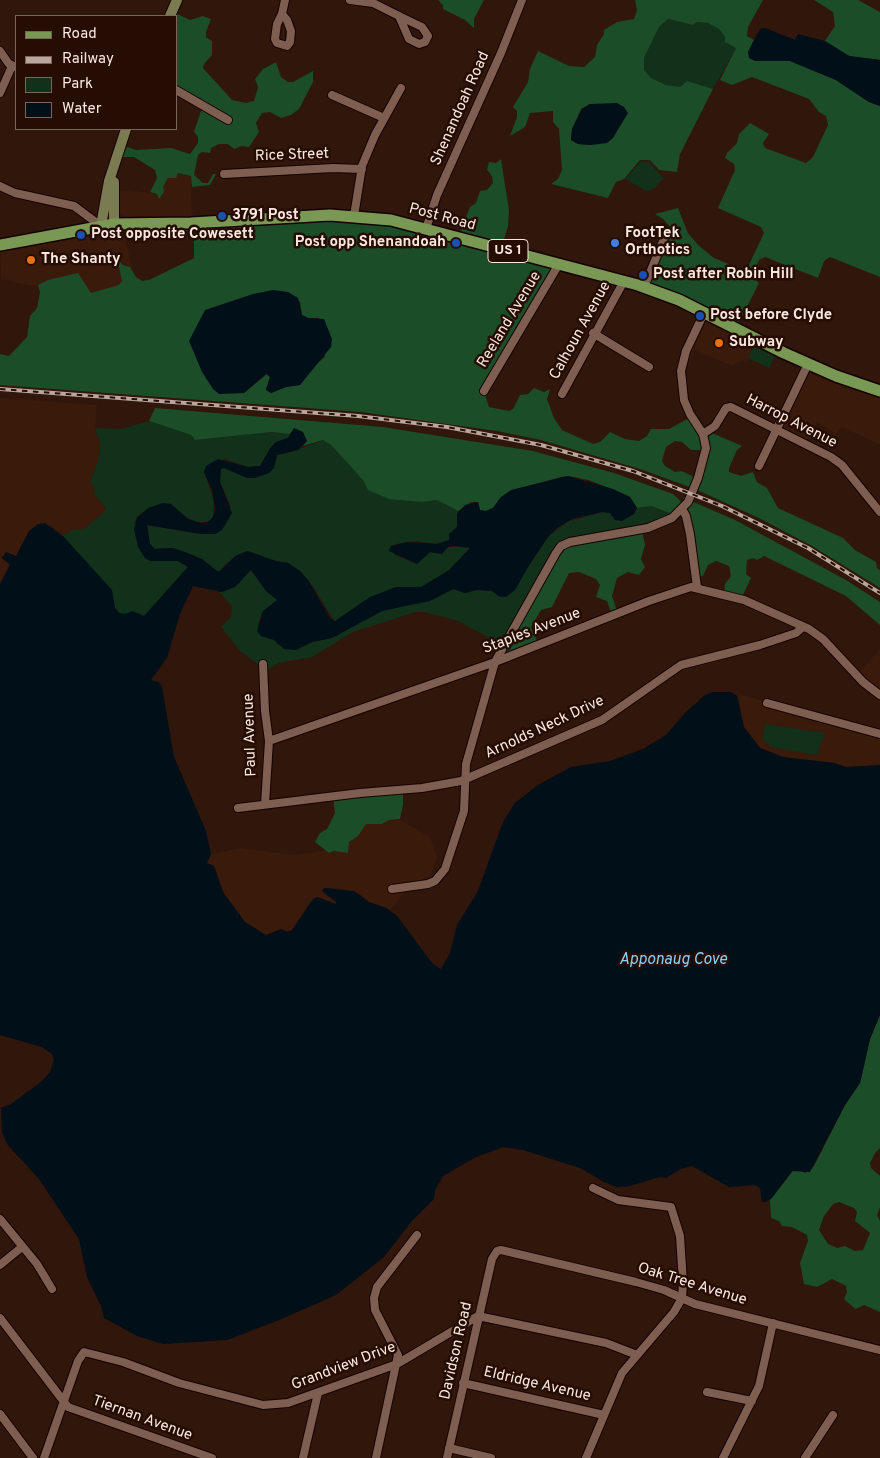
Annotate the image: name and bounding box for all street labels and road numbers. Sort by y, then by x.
street label: Shenandoah Road [428,49,494,169]
street label: Rice Street [255,146,329,166]
street label: Post Road [407,200,477,236]
road number: US 1 [488,240,528,262]
street label: Reeland Avenue [474,269,546,371]
street label: Calhoun Avenue [547,279,615,383]
street label: Harrop Avenue [742,391,840,453]
street label: Staples Avenue [480,605,584,659]
street label: Arnolds Neck Drive [483,692,607,764]
street label: Paul Avenue [241,693,261,777]
street label: Oak Tree Avenue [635,1260,749,1310]
street label: Davidson Road [437,1300,477,1402]
street label: Grandview Drive [289,1339,399,1395]
street label: Eldridge Avenue [482,1364,592,1406]
street label: Tiernan Avenue [89,1393,195,1445]

